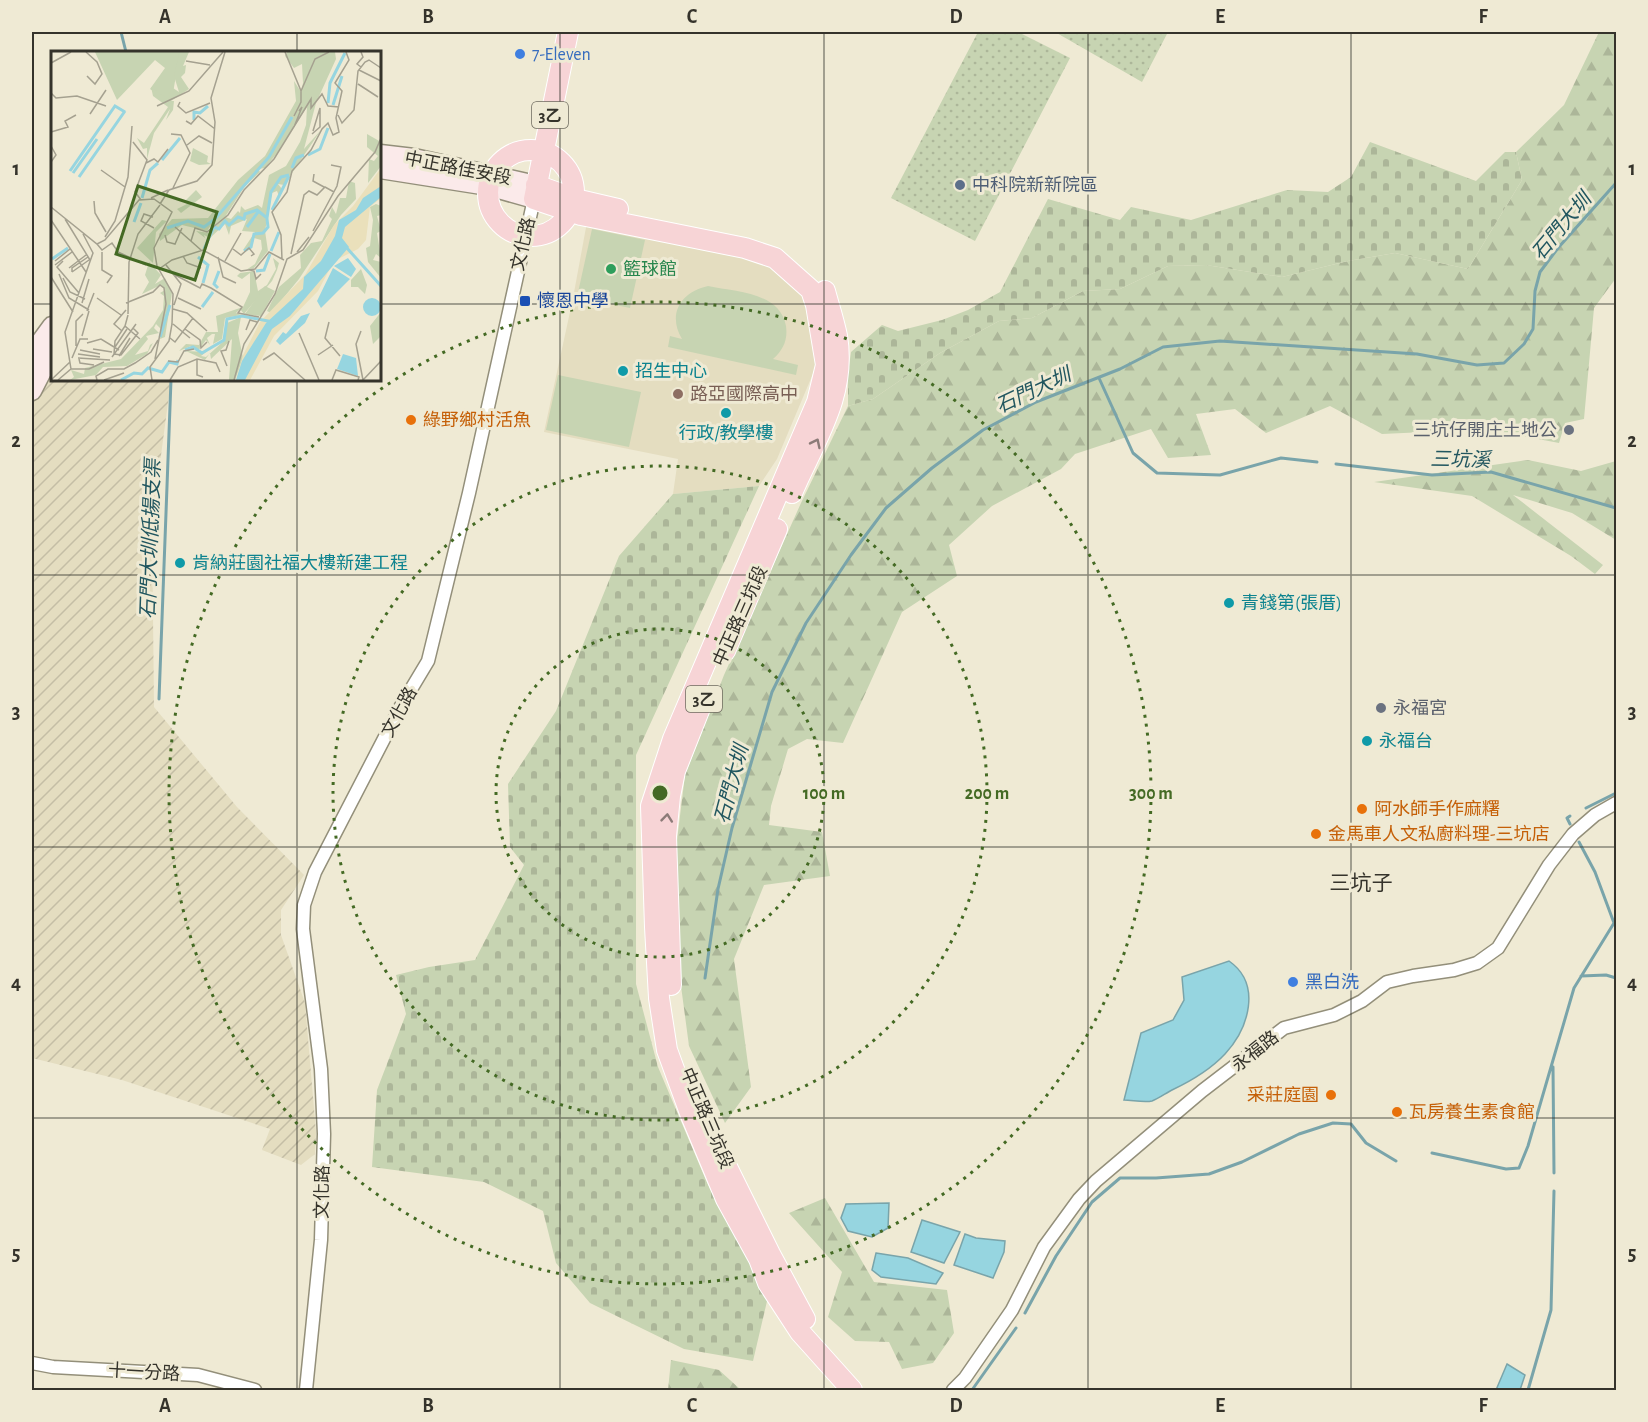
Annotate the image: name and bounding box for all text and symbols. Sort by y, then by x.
text: A [159,7,171,27]
text: B [422,7,434,27]
text: C [687,7,698,27]
text: D [949,7,963,27]
text: E [1215,7,1225,27]
text: F [1478,7,1488,27]
place label: 7-Eleven [532,46,591,64]
marker: 7-Eleven [513,47,527,61]
inset map [51,51,381,381]
road number: 3乙 [532,102,568,128]
street label: 中正路佳安段 [403,148,513,188]
text: 1 [12,159,20,179]
text: 1 [1628,159,1636,179]
place label: 中科院新新院區 [972,175,1098,195]
marker: 中科院新新院區 [953,178,967,192]
water label: 石門大圳 [1528,187,1597,264]
street label: 文化路 [507,215,539,273]
place label: 籃球館 [623,259,677,279]
marker: 籃球館 [604,262,618,276]
place label: 懷恩中學 [537,291,609,311]
marker: 懷恩中學 [518,294,532,308]
place label: 招生中心 [635,361,707,381]
water label: 石門大圳 [993,363,1077,417]
marker: 招生中心 [616,364,630,378]
place label: 路亞國際高中 [690,384,798,404]
marker: 路亞國際高中 [671,387,685,401]
marker: 行政/教學樓 [719,406,733,420]
place label: 綠野鄉村活魚 [423,410,531,430]
marker: 綠野鄉村活魚 [404,413,418,427]
place label: 三坑仔開庄土地公 [1413,420,1557,440]
place label: 行政/教學樓 [678,423,774,443]
marker: 三坑仔開庄土地公 [1562,423,1576,437]
text: 2 [11,431,21,451]
text: 2 [1627,431,1637,451]
one-way arrow [809,439,820,450]
water label: 三坑溪 [1430,448,1493,471]
water label: 石門大圳低揚支渠 [137,456,164,619]
place label: 肯納莊園社福大樓新建工程 [192,553,408,573]
marker: 肯納莊園社福大樓新建工程 [173,556,187,570]
street label: 中正路三坑段 [709,563,771,669]
place label: 青錢第(張厝) [1241,593,1342,613]
marker: 青錢第(張厝) [1222,596,1236,610]
street label: 文化路 [377,684,421,740]
road number: 3乙 [686,686,722,712]
place label: 永福宮 [1393,698,1447,718]
marker: 永福宮 [1374,701,1388,715]
text: 3 [12,702,20,722]
text: 3 [1628,702,1636,722]
place label: 永福台 [1379,731,1433,751]
marker: 永福台 [1360,734,1374,748]
water label: 石門大圳 [711,740,753,825]
centre of rings [650,783,670,803]
text: 100 m [803,785,845,803]
text: 200 m [965,785,1009,803]
text: 300 m [1129,785,1173,803]
place label: 阿水師手作麻糬 [1374,799,1500,819]
marker: 阿水師手作麻糬 [1355,802,1369,816]
one-way arrow [660,814,673,823]
place label: 金馬車人文私廚料理-三坑店 [1328,824,1550,844]
marker: 金馬車人文私廚料理-三坑店 [1309,827,1323,841]
district label: 三坑子 [1330,872,1393,894]
place label: 黑白洗 [1305,972,1359,992]
text: 4 [11,973,21,993]
text: 4 [1627,973,1637,993]
marker: 黑白洗 [1286,975,1300,989]
street label: 永福路 [1228,1026,1282,1076]
street label: 中正路三坑段 [677,1064,737,1172]
place label: 采莊庭園 [1247,1085,1319,1105]
marker: 采莊庭園 [1324,1088,1338,1102]
place label: 瓦房養生素食館 [1409,1102,1535,1122]
marker: 瓦房養生素食館 [1390,1105,1404,1119]
street label: 文化路 [312,1165,332,1219]
text: 5 [12,1244,20,1264]
text: 5 [1628,1244,1636,1264]
street label: 十一分路 [108,1360,180,1384]
text: A [159,1396,171,1416]
text: B [422,1396,434,1416]
text: C [687,1396,698,1416]
text: D [949,1396,963,1416]
text: E [1215,1396,1225,1416]
text: F [1478,1396,1488,1416]

